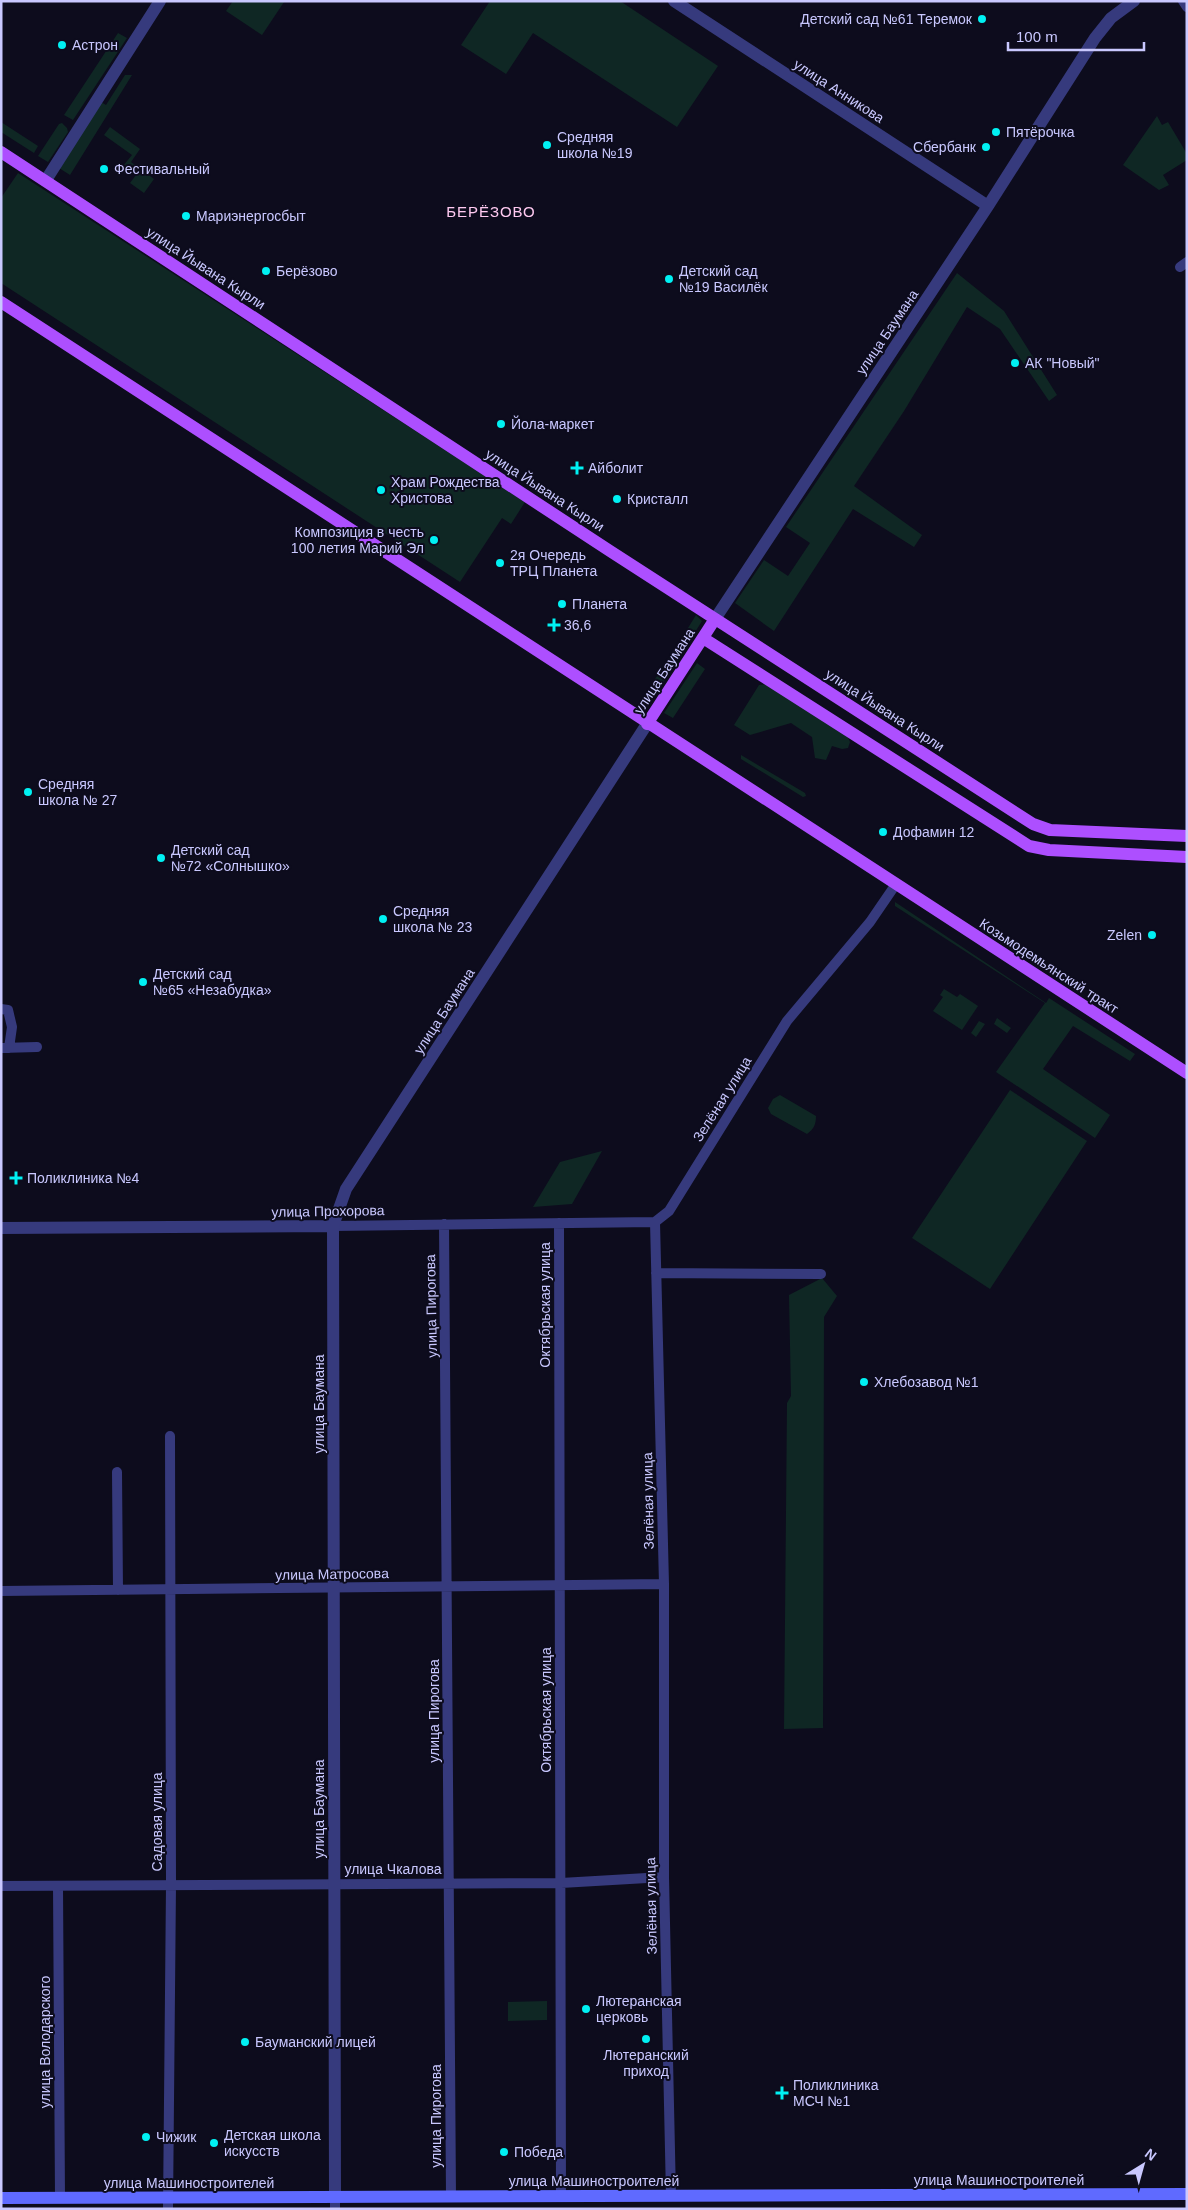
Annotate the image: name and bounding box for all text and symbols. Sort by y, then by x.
place label: Детский сад №61 Теремок [800,11,973,27]
marker: Детский сад №61 Теремок [976,13,988,25]
scale bar [1008,20,1144,52]
text: 100 m [1016,28,1058,45]
place label: Астрон [72,37,118,53]
marker: Астрон [56,39,68,51]
street label: улица Анникова [791,56,887,126]
place label: Пятёрочка [1006,124,1075,140]
marker: Пятёрочка [990,126,1002,138]
place label: Средняя школа №19 [557,129,633,161]
marker: Средняя школа №19 [541,139,553,151]
place label: Сбербанк [913,139,977,155]
marker: Сбербанк [980,141,992,153]
place label: Фестивальный [114,161,210,177]
marker: Фестивальный [98,163,110,175]
district label: БЕРЁЗОВО [446,203,536,220]
place label: Мариэнергосбыт [196,208,306,224]
marker: Мариэнергосбыт [180,210,192,222]
street label: улица Йывана Кырли [144,223,269,312]
place label: Берёзово [276,263,338,279]
place label: Детский сад №19 Василёк [679,263,768,295]
marker: Берёзово [260,265,272,277]
marker: Детский сад №19 Василёк [663,273,675,285]
street label: улица Баумана [853,286,921,377]
place label: АК "Новый" [1025,355,1100,371]
marker: АК "Новый" [1009,357,1021,369]
place label: Йола-маркет [511,415,595,432]
marker: Йола-маркет [495,418,507,430]
street label: улица Йывана Кырли [483,445,608,534]
place label: Айболит [588,460,644,476]
marker: Айболит [570,461,584,475]
place label: Храм Рождества Христова [391,474,500,506]
marker: Храм Рождества Христова [375,484,387,496]
place label: Кристалл [627,491,688,507]
marker: Кристалл [611,493,623,505]
place label: Композиция в честь 100 летия Марий Эл [291,524,424,556]
marker: Композиция в честь 100 летия Марий Эл [428,534,440,546]
place label: 2я Очередь ТРЦ Планета [510,547,597,579]
marker: 2я Очередь ТРЦ Планета [494,557,506,569]
place label: Планета [572,596,627,612]
marker: Планета [556,598,568,610]
place label: 36,6 [564,617,591,633]
marker: 36,6 [548,619,560,631]
street label: улица Баумана [630,625,698,717]
street label: улица Йывана Кырли [823,665,948,754]
place label: Средняя школа № 27 [38,776,118,808]
marker: Средняя школа № 27 [22,786,34,798]
place label: Дофамин 12 [893,824,975,840]
marker: Дофамин 12 [877,826,889,838]
place label: Детский сад №72 «Солнышко» [171,842,290,874]
marker: Детский сад №72 «Солнышко» [155,852,167,864]
place label: Средняя школа № 23 [393,903,473,935]
marker: Средняя школа № 23 [377,913,389,925]
street label: Козьмодемьянский тракт [977,915,1122,1017]
place label: Zelen [1107,927,1142,943]
marker: Zelen [1146,929,1158,941]
street label: улица Баумана [410,965,478,1057]
place label: Детский сад №65 «Незабудка» [153,966,272,998]
marker: Детский сад №65 «Незабудка» [137,976,149,988]
street label: Зелёная улица [689,1053,755,1144]
place label: Поликлиника №4 [27,1170,139,1186]
marker: Поликлиника №4 [9,1171,23,1185]
street label: улица Прохорова [271,1202,385,1220]
street label: Октябрьская улица [537,1242,553,1368]
street label: улица Пирогова [422,1254,440,1358]
street label: улица Баумана [311,1354,327,1453]
place label: Хлебозавод №1 [874,1374,979,1390]
marker: Хлебозавод №1 [858,1376,870,1388]
street label: Зелёная улица [639,1452,657,1550]
street label: улица Матросова [275,1565,389,1583]
street label: Октябрьская улица [538,1647,554,1773]
street label: улица Пирогова [426,1659,442,1763]
street label: улица Баумана [311,1759,327,1858]
street label: Садовая улица [149,1772,165,1872]
street label: Зелёная улица [642,1857,660,1955]
street label: улица Чкалова [344,1861,442,1877]
street label: улица Володарского [37,1976,53,2108]
place label: Лютеранская церковь [596,1993,682,2025]
marker: Лютеранская церковь [580,2003,592,2015]
marker: Лютеранский приход [640,2033,652,2045]
place label: Бауманский лицей [255,2034,376,2050]
marker: Бауманский лицей [239,2036,251,2048]
place label: Лютеранский приход [603,2047,689,2079]
street label: улица Пирогова [428,2064,444,2168]
place label: Поликлиника МСЧ №1 [793,2077,879,2109]
marker: Поликлиника МСЧ №1 [775,2086,789,2100]
place label: Детская школа искусств [224,2127,321,2159]
place label: Чижик [156,2129,197,2145]
marker: Чижик [140,2131,152,2143]
marker: Детская школа искусств [208,2137,220,2149]
north arrow [1118,2140,1168,2190]
place label: Победа [514,2144,563,2160]
text: N [1142,2145,1160,2164]
marker: Победа [498,2146,510,2158]
street label: улица Машиностроителей [914,2172,1084,2188]
street label: улица Машиностроителей [509,2173,679,2189]
street label: улица Машиностроителей [104,2175,274,2191]

